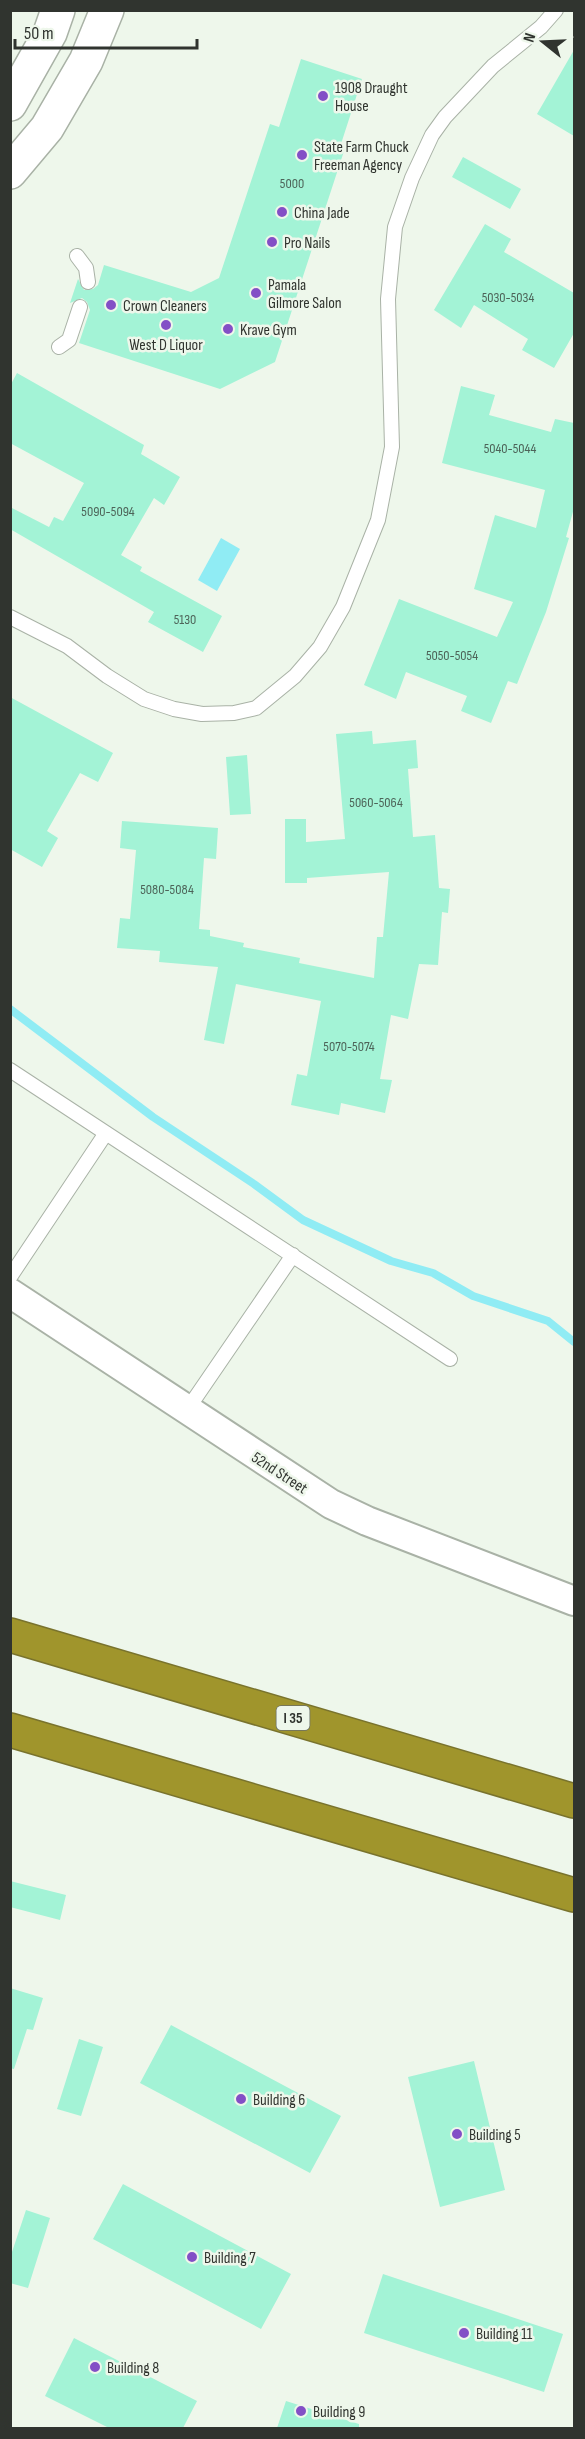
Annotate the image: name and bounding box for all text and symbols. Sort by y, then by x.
scale bar [15,12,196,50]
north arrow [513,12,573,72]
text: 50 m [24,23,54,44]
text: N [520,31,541,45]
place label: 1908 Draught House [335,79,408,116]
marker: 1908 Draught House [316,89,330,103]
place label: State Farm Chuck Freeman Agency [314,138,409,175]
marker: State Farm Chuck Freeman Agency [295,148,309,162]
house number: 5000 [280,175,304,192]
place label: China Jade [294,204,350,223]
marker: China Jade [275,205,289,219]
place label: Pro Nails [284,234,331,253]
marker: Pro Nails [265,235,279,249]
place label: Pamala Gilmore Salon [268,276,342,313]
marker: Pamala Gilmore Salon [249,286,263,300]
house number: 5030-5034 [482,289,535,306]
place label: Crown Cleaners [123,297,207,316]
marker: Crown Cleaners [104,298,118,312]
marker: West D Liquor [159,318,173,332]
place label: Krave Gym [240,321,297,340]
marker: Krave Gym [221,322,235,336]
place label: West D Liquor [129,336,203,355]
house number: 5040-5044 [484,440,537,457]
house number: 5090-5094 [81,503,135,520]
house number: 5130 [174,611,196,628]
house number: 5050-5054 [426,647,478,664]
house number: 5060-5064 [349,794,403,811]
house number: 5080-5084 [140,881,194,898]
house number: 5070-5074 [323,1038,375,1055]
street label: 52nd Street [248,1448,311,1498]
road number: I 35 [276,1706,310,1730]
place label: Building 6 [253,2091,305,2110]
marker: Building 6 [234,2092,248,2106]
place label: Building 5 [469,2126,521,2145]
marker: Building 5 [450,2127,464,2141]
place label: Building 7 [204,2249,256,2268]
marker: Building 7 [185,2250,199,2264]
place label: Building 11 [476,2325,533,2344]
marker: Building 11 [457,2326,471,2340]
place label: Building 8 [107,2359,159,2378]
marker: Building 8 [88,2360,102,2374]
place label: Building 9 [313,2403,365,2422]
marker: Building 9 [294,2404,308,2418]

